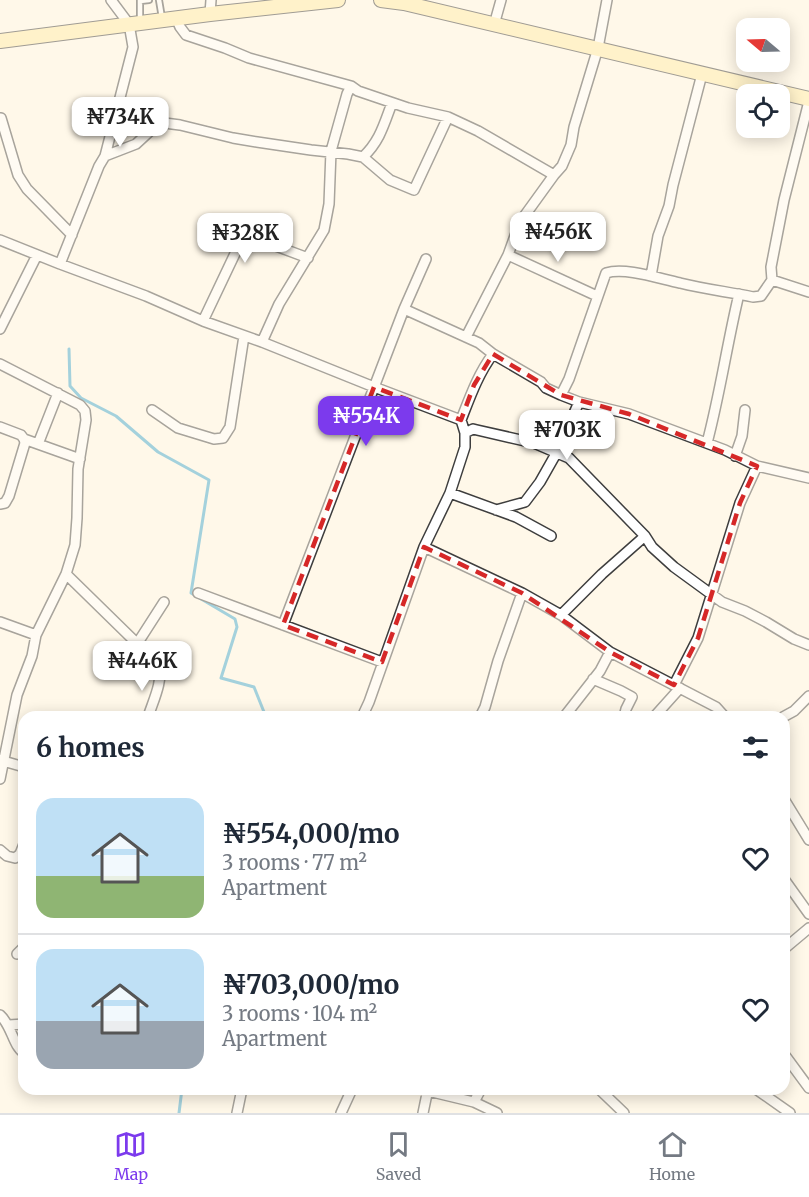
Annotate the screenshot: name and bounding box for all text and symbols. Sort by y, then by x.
north arrow [736,18,790,72]
map controls [736,18,790,138]
button: locate [736,84,790,138]
pin: ₦734K [78,97,162,148]
text: ₦734K [86,104,154,129]
pin: ₦456K [516,212,600,263]
pin: ₦328K [203,213,287,264]
text: ₦456K [524,219,592,244]
text: ₦328K [211,220,279,245]
pin: ₦554K [324,396,408,447]
text: ₦554K [332,403,400,428]
pin: ₦703K [525,410,609,461]
text: ₦703K [533,417,601,442]
pin: ₦446K [100,641,184,692]
text: ₦446K [107,648,177,673]
text: 6 homes [36,731,145,764]
icon: filters [739,731,772,764]
text: ₦554,000/mo [222,817,400,850]
icon: home [84,822,156,894]
icon: heart [739,842,772,875]
text: 3 rooms · 77 m² [222,850,367,875]
text: Apartment [222,875,327,900]
text: ₦703,000/mo [222,968,399,1001]
icon: home [84,973,156,1045]
icon: heart [739,993,772,1026]
text: 3 rooms · 104 m² [222,1001,377,1026]
text: Apartment [222,1026,327,1051]
tab: Map [114,1128,148,1184]
tab: Saved [376,1128,421,1184]
tab: Home [649,1128,695,1184]

